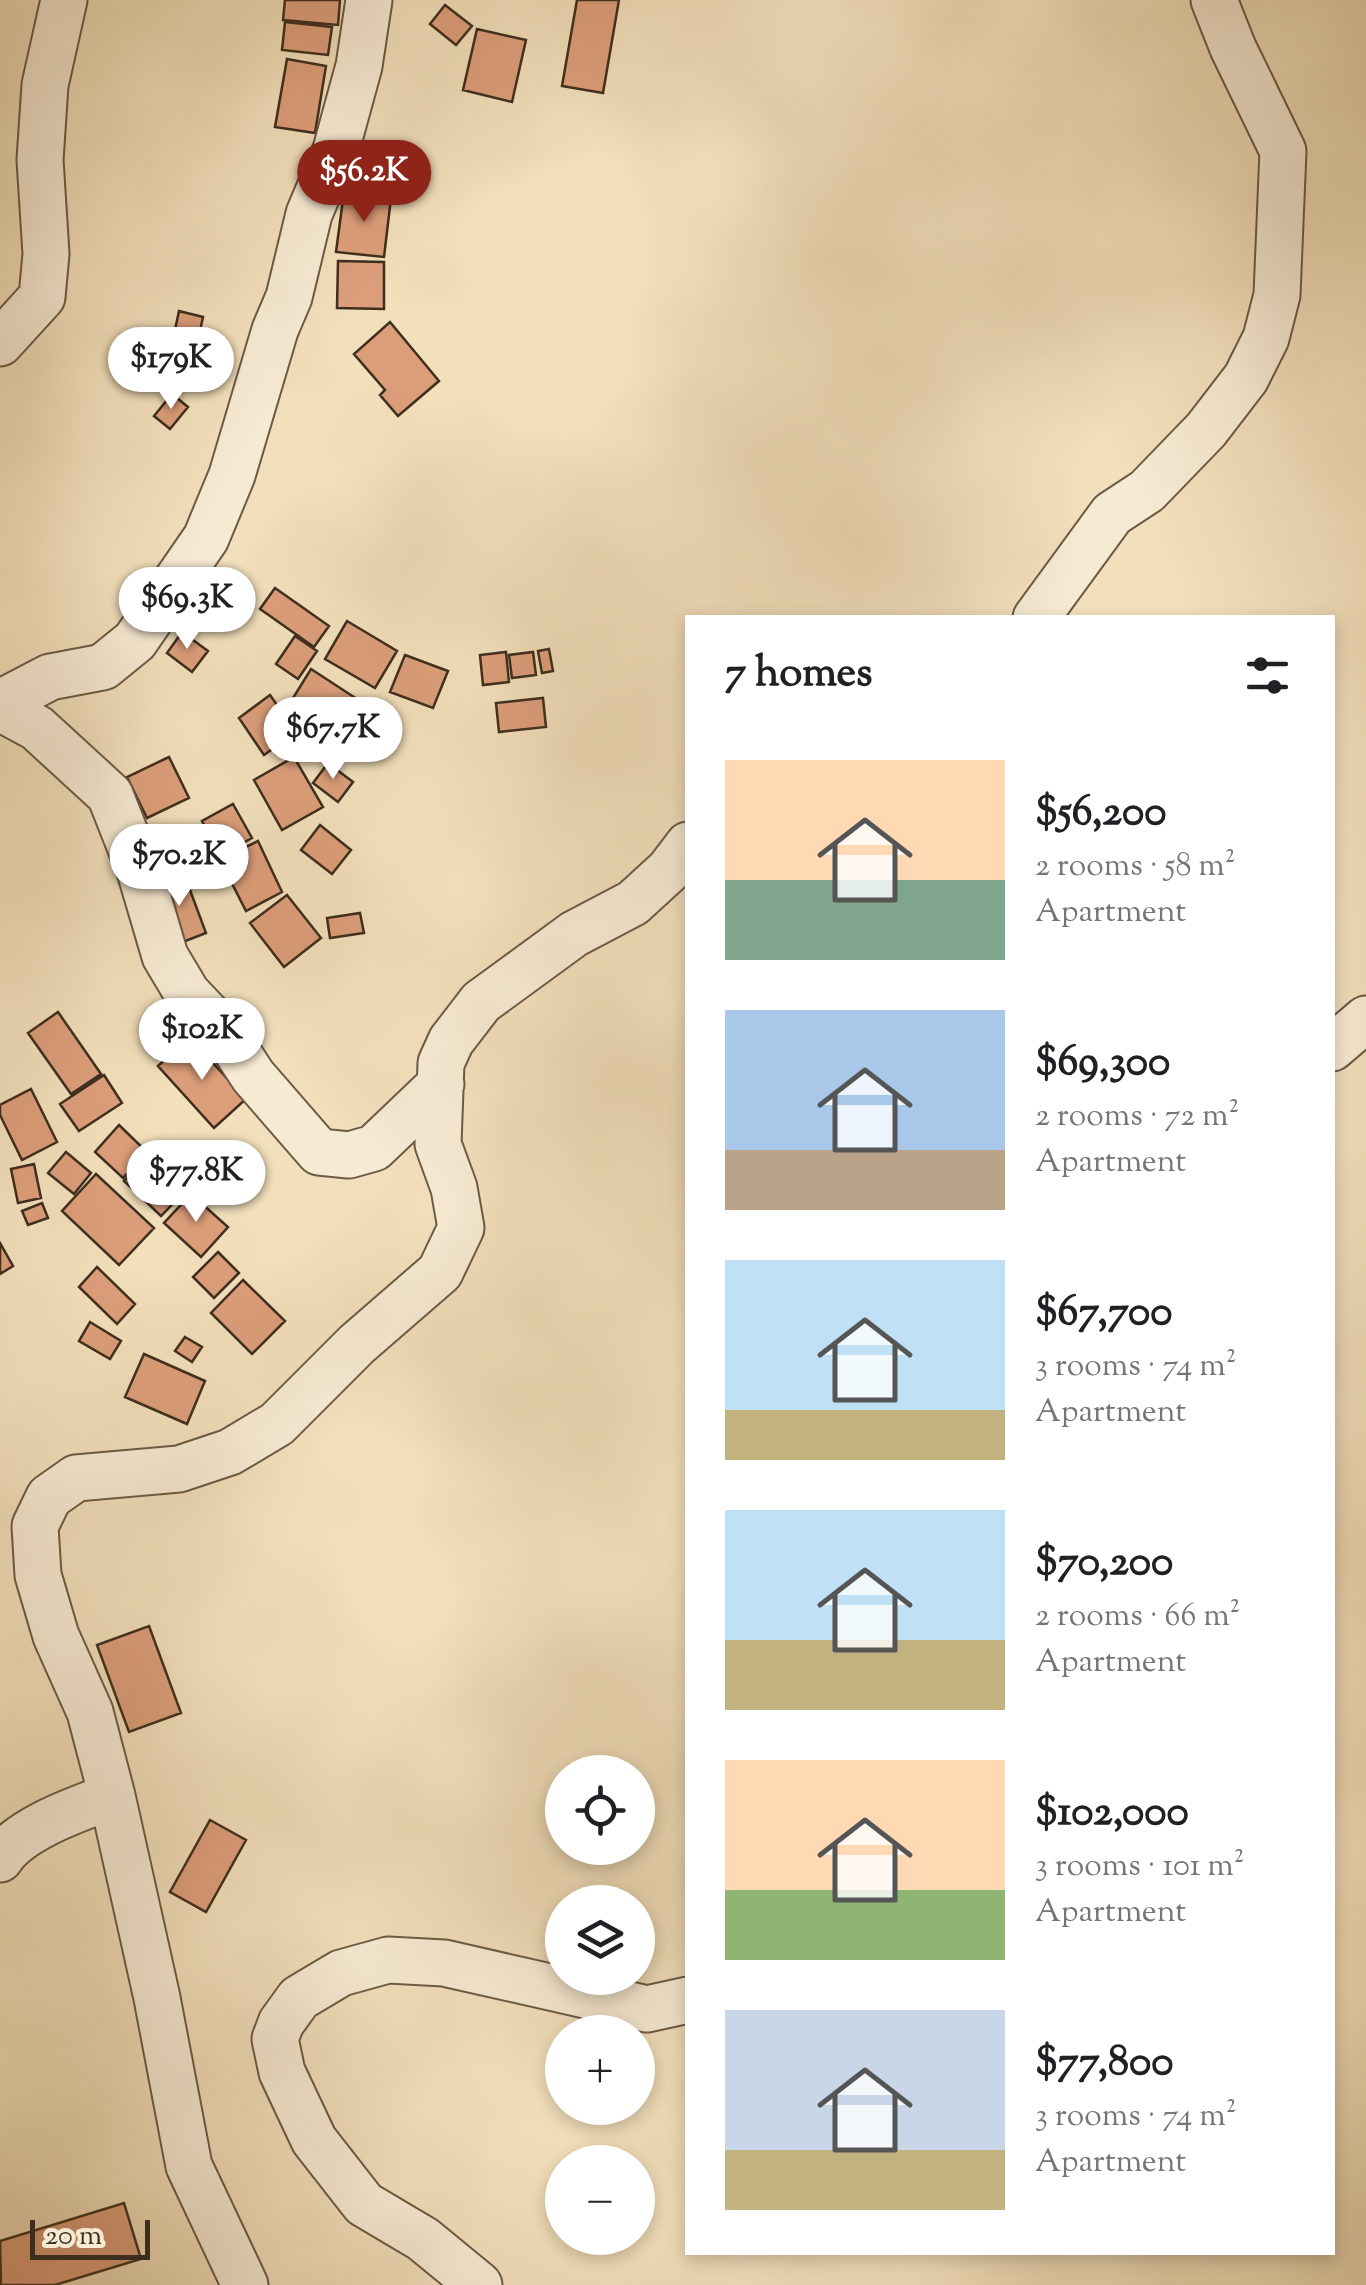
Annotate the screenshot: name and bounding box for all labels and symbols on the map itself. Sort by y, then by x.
pin: $56.2K [283,140,445,225]
pin: $179K [101,327,241,412]
pin: $69.3K [106,567,268,652]
pin: $67.7K [252,697,414,782]
pin: $70.2K [98,824,260,909]
pin: $102K [132,998,272,1083]
pin: $77.8K [115,1140,277,1225]
scale bar [30,2215,150,2260]

